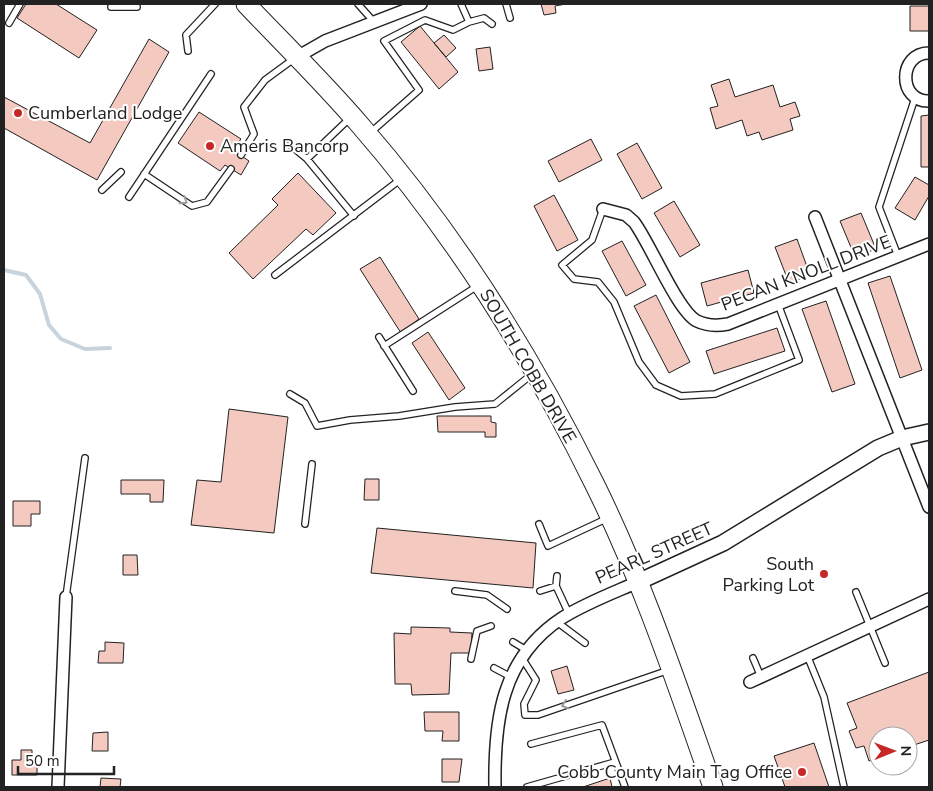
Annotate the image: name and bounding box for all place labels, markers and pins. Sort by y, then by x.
place label: Cumberland Lodge [28,101,182,125]
marker: Cumberland Lodge [12,107,24,119]
place label: Ameris Bancorp [220,134,349,158]
marker: Ameris Bancorp [204,140,216,152]
place label: South Parking Lot [723,552,815,597]
marker: South Parking Lot [818,568,830,580]
place label: Cobb County Main Tag Office [557,760,792,784]
marker: Cobb County Main Tag Office [796,766,808,778]

